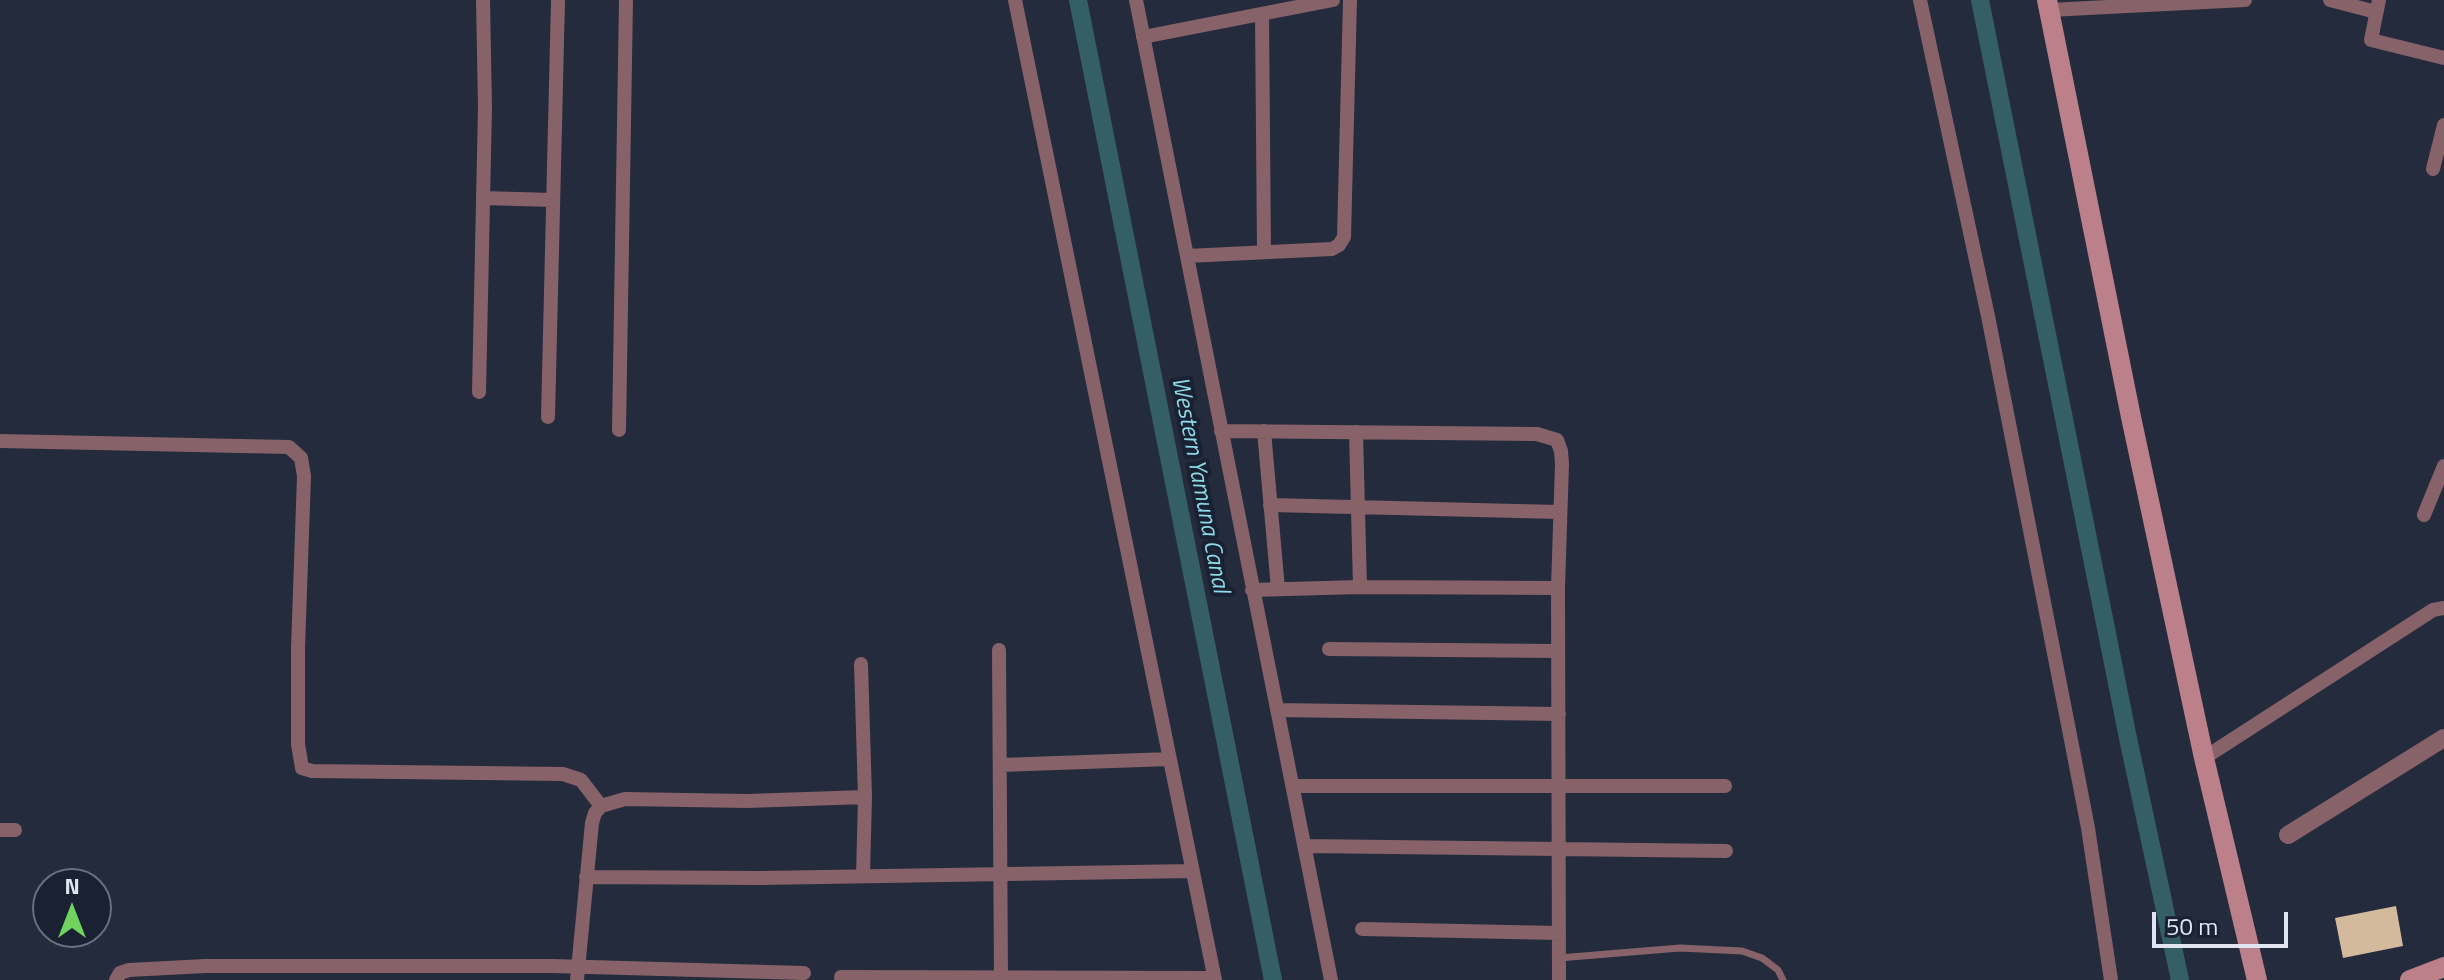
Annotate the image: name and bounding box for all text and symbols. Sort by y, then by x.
water label: Western Yamuna Canal [1164,375,1234,595]
north arrow [32,868,112,948]
text: N [64,869,80,903]
scale bar [2156,896,2292,946]
text: 50 m [2166,908,2218,944]

